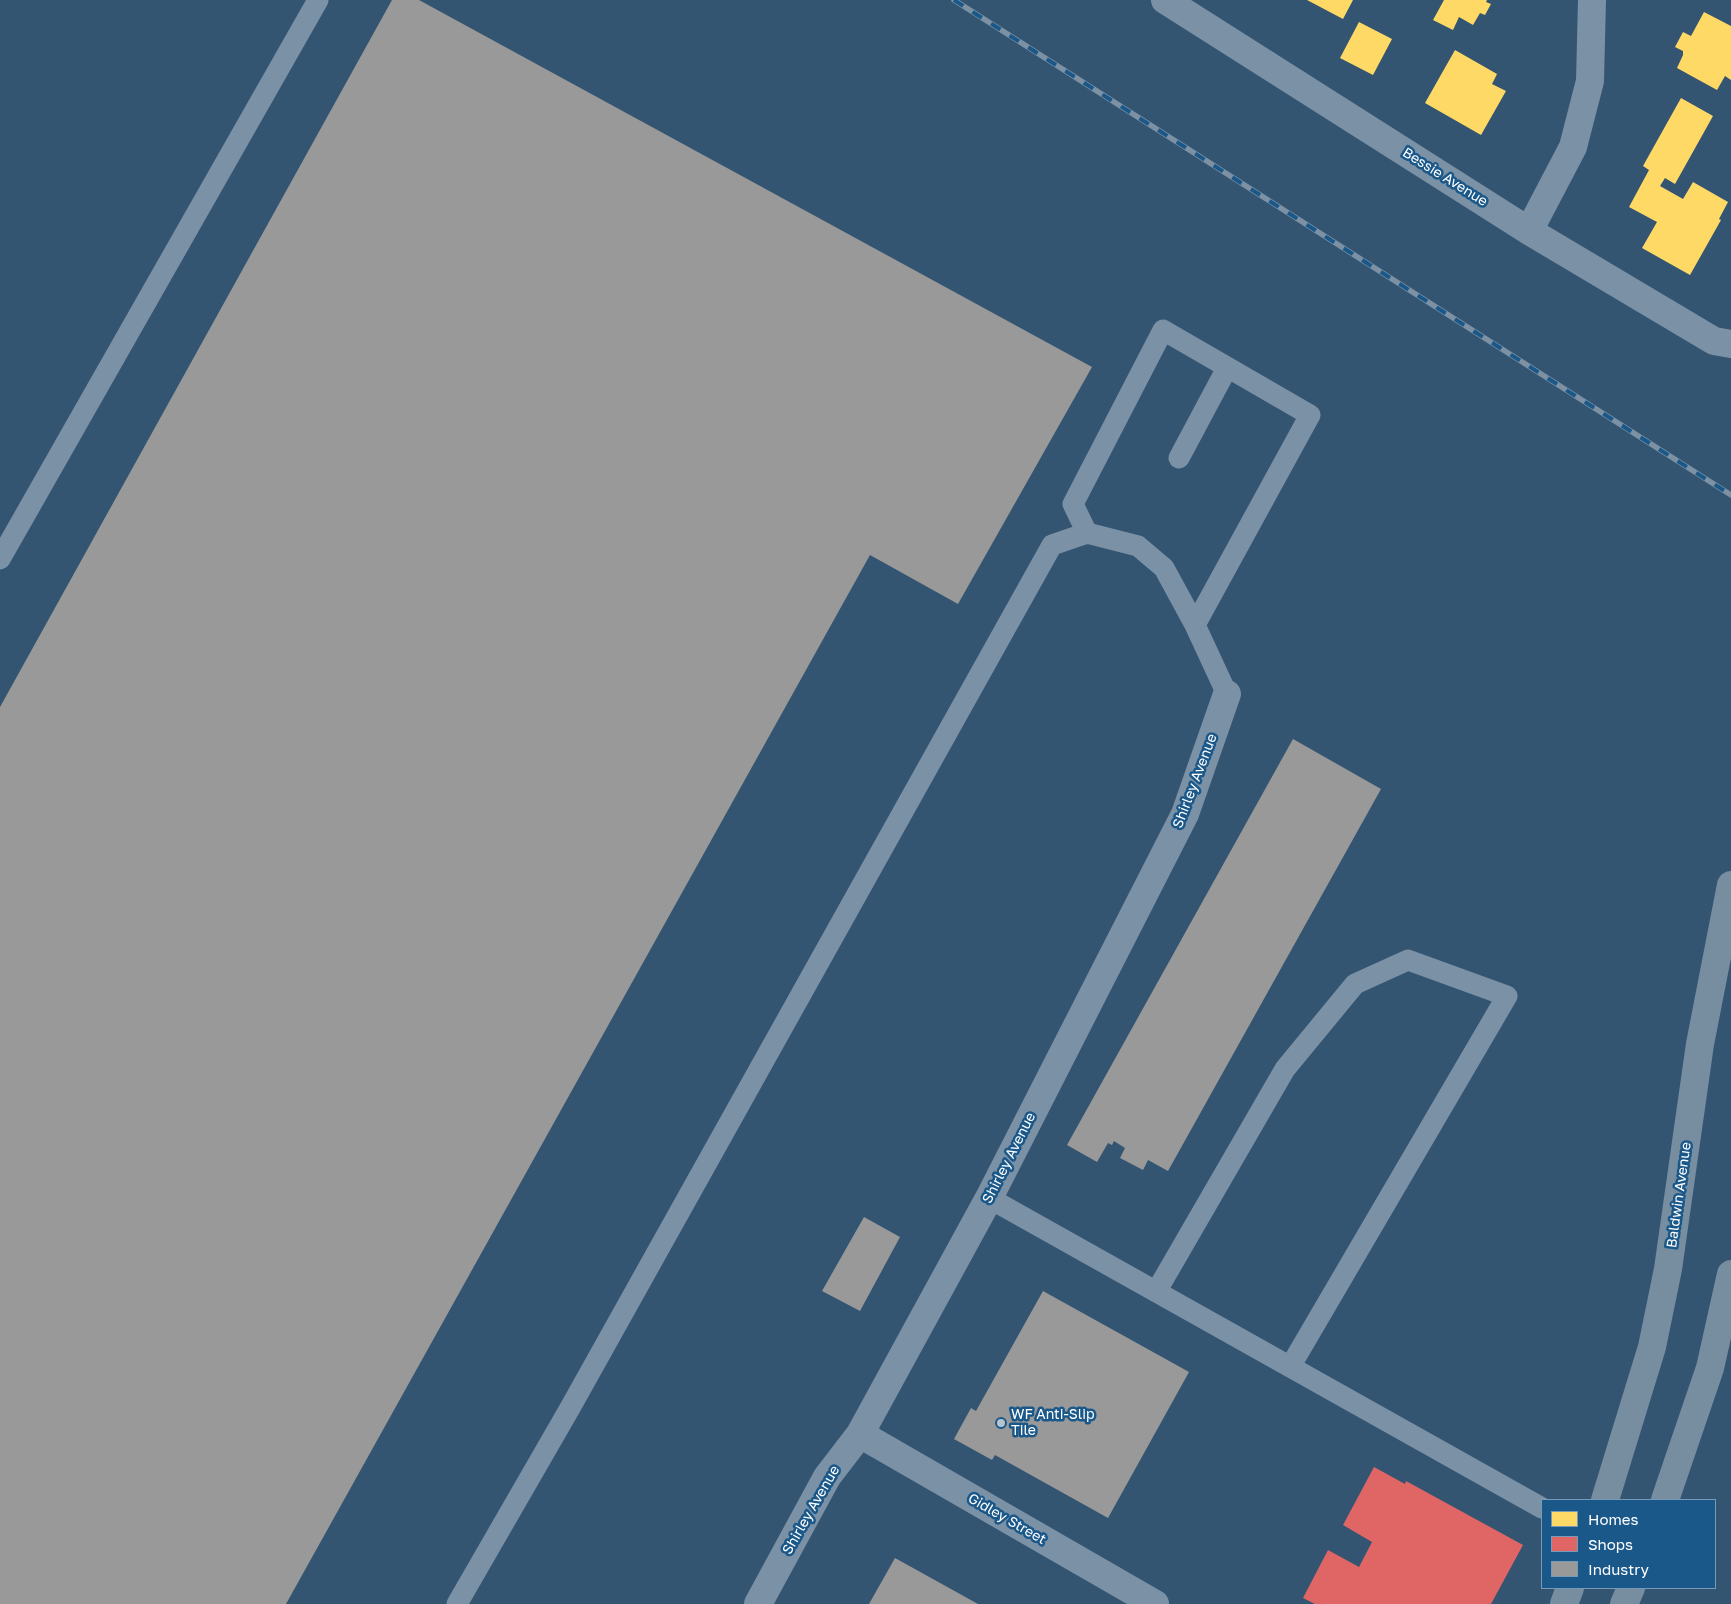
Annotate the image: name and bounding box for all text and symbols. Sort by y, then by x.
street label: Bessie Avenue [1399,144,1491,210]
street label: Shirley Avenue [1169,731,1221,831]
street label: Shirley Avenue [979,1110,1039,1206]
street label: Baldwin Avenue [1663,1141,1695,1249]
place label: WF Anti-Slip Tile [1011,1407,1095,1440]
marker: WF Anti-Slip Tile [995,1417,1007,1429]
street label: Shirley Avenue [779,1463,843,1557]
street label: Gidley Street [965,1490,1049,1548]
legend [1541,1499,1716,1589]
text: Homes [1588,1510,1638,1528]
text: Shops [1588,1535,1633,1553]
text: Industry [1588,1560,1649,1578]

